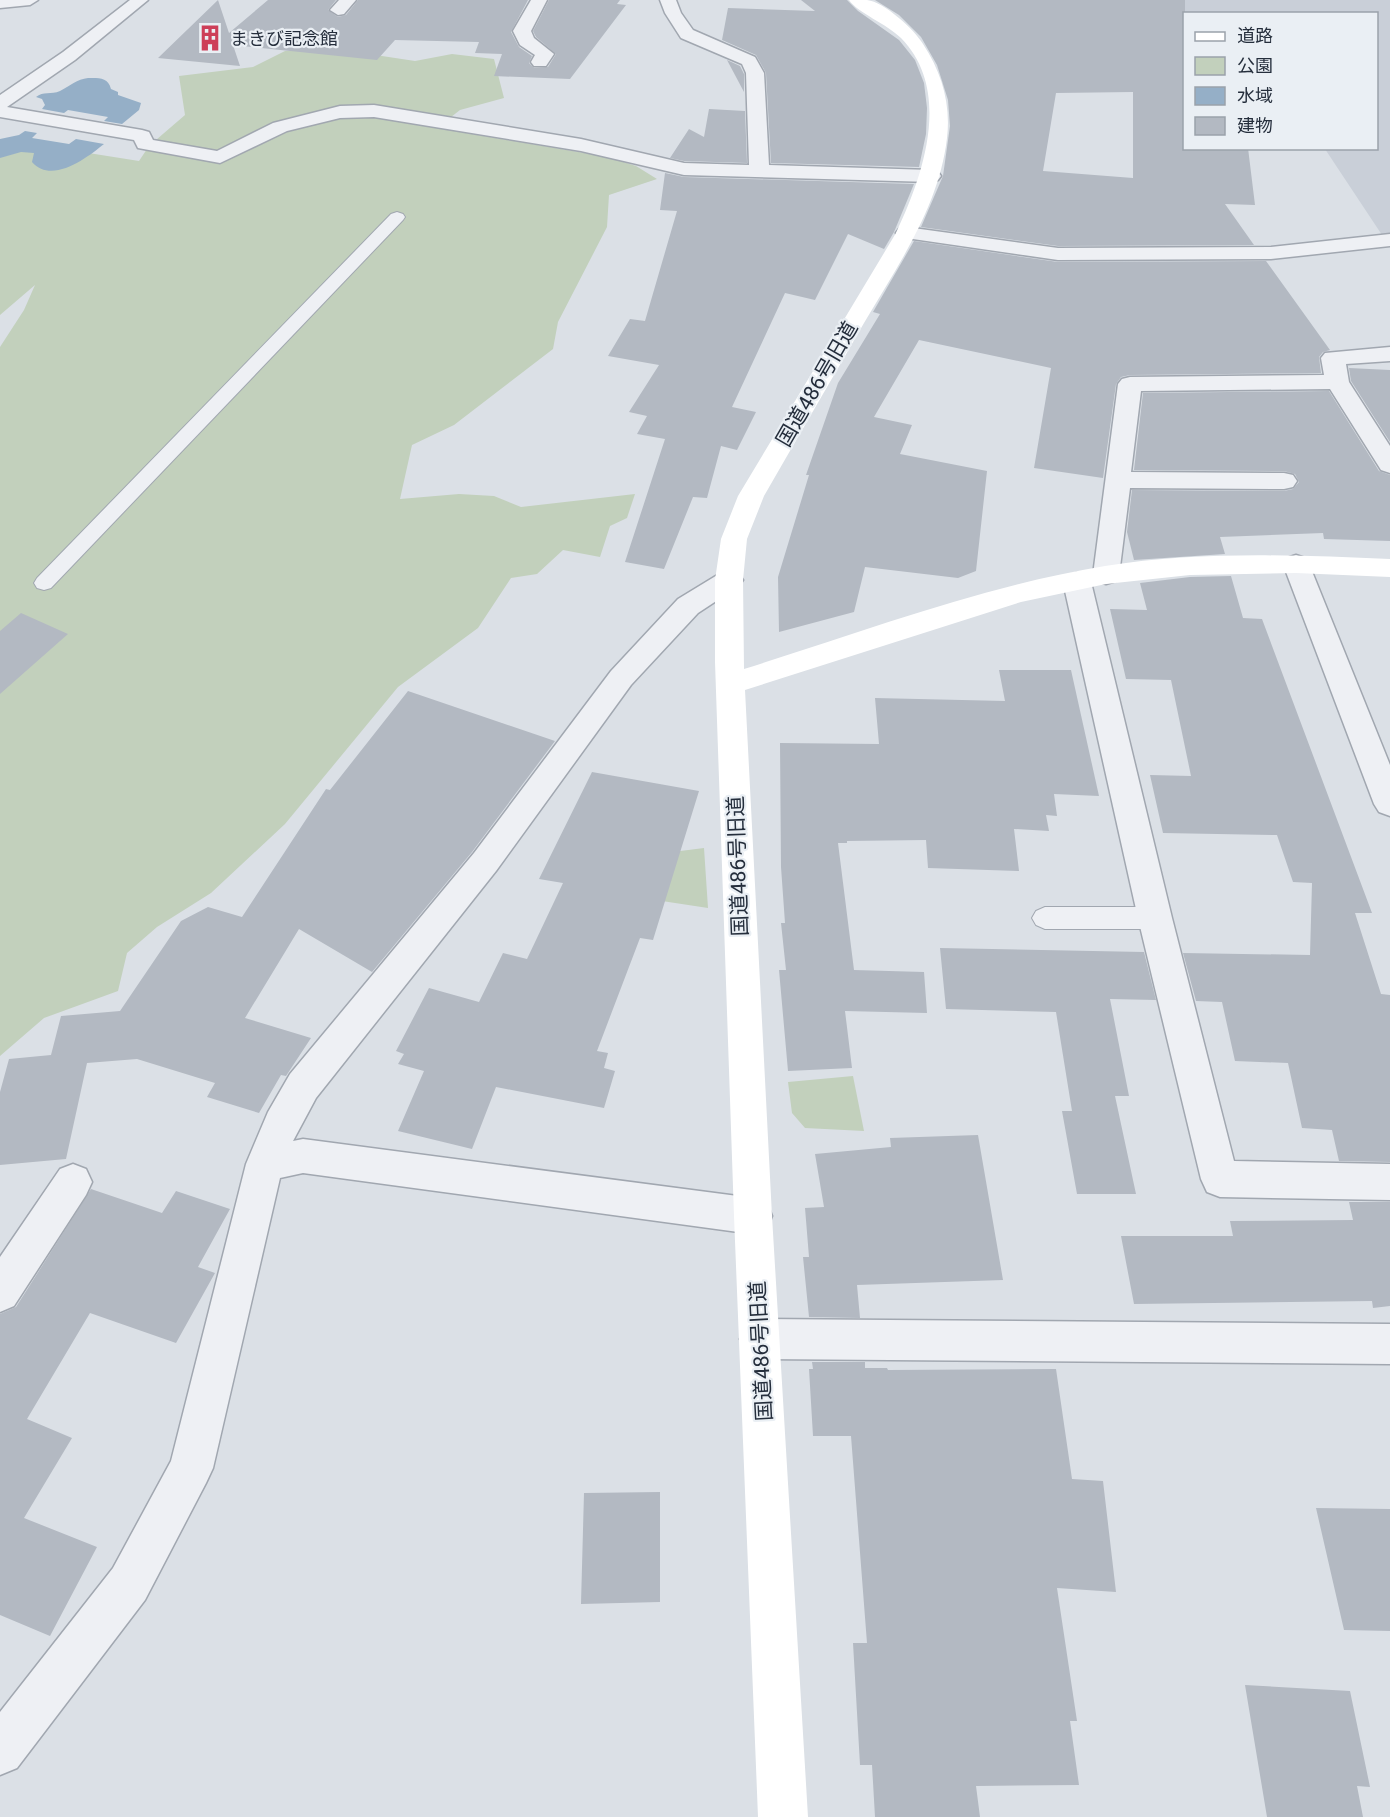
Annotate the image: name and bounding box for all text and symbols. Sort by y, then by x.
legend [1183,12,1378,150]
building icon: まきび記念館 [195,23,225,53]
text: 道路 [1237,25,1273,46]
place label: まきび記念館 [230,28,338,49]
text: 公園 [1237,55,1273,76]
text: 水域 [1237,85,1273,106]
text: 建物 [1237,115,1273,136]
street label: 国道486号旧道 [772,317,862,451]
street label: 国道486号旧道 [724,795,752,937]
street label: 国道486号旧道 [745,1280,777,1422]

